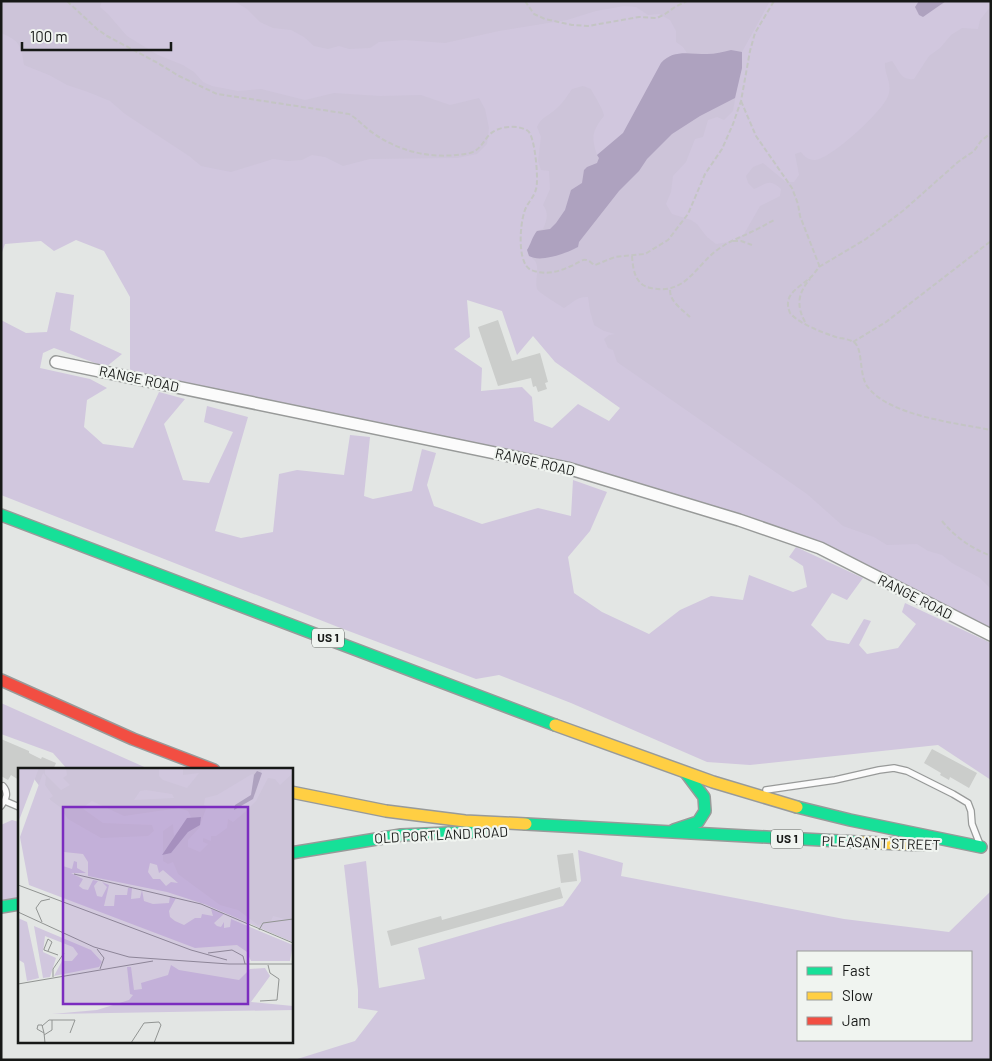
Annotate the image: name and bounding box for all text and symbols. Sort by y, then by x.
scale bar [22,20,171,52]
text: 100 m [30,27,68,45]
street label: RANGE ROAD [98,362,181,395]
street label: RANGE ROAD [494,444,577,479]
street label: RANGE ROAD [875,571,955,623]
road number: US 1 [312,628,344,648]
inset map [18,768,292,1044]
street label: OLD PORTLAND ROAD [374,823,508,846]
road number: US 1 [771,830,803,849]
street label: PLEASANT STREET [821,832,941,853]
legend [797,951,972,1041]
text: Fast [842,961,870,979]
text: Slow [842,986,873,1004]
text: Jam [842,1011,871,1029]

